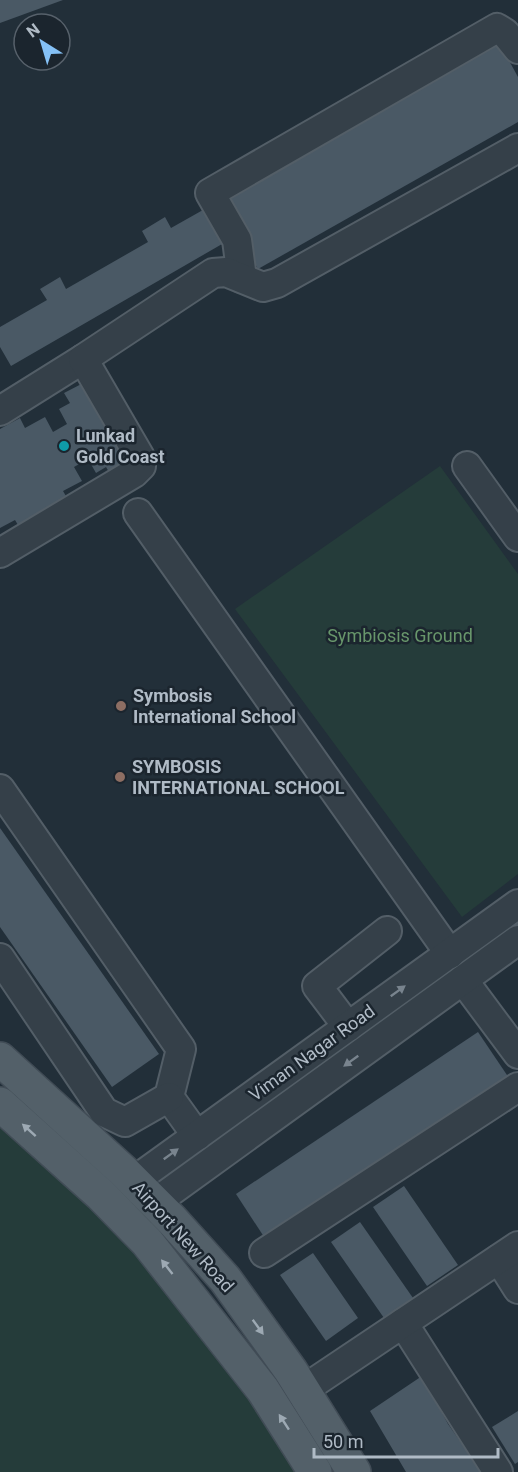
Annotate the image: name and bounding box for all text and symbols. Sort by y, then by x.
north arrow [12,12,72,72]
text: N [23,19,44,41]
place label: Lunkad Gold Coast [76,425,165,467]
marker: Lunkad Gold Coast [57,439,71,453]
park label: Symbiosis Ground [327,625,473,646]
place label: Symbosis International School [133,685,296,727]
marker: Symbosis International School [114,699,128,713]
place label: SYMBOSIS INTERNATIONAL SCHOOL [132,756,345,798]
marker: SYMBOSIS INTERNATIONAL SCHOOL [113,770,127,784]
one-way arrow [389,985,405,997]
street label: Viman Nagar Road [245,1000,379,1105]
one-way arrow [344,1055,360,1067]
one-way arrow [21,1123,36,1137]
one-way arrow [164,1149,179,1161]
street label: Airport New Road [128,1177,238,1296]
one-way arrow [160,1259,173,1275]
one-way arrow [252,1319,264,1334]
one-way arrow [278,1415,290,1431]
scale bar [314,1421,498,1459]
text: 50 m [323,1431,363,1452]

